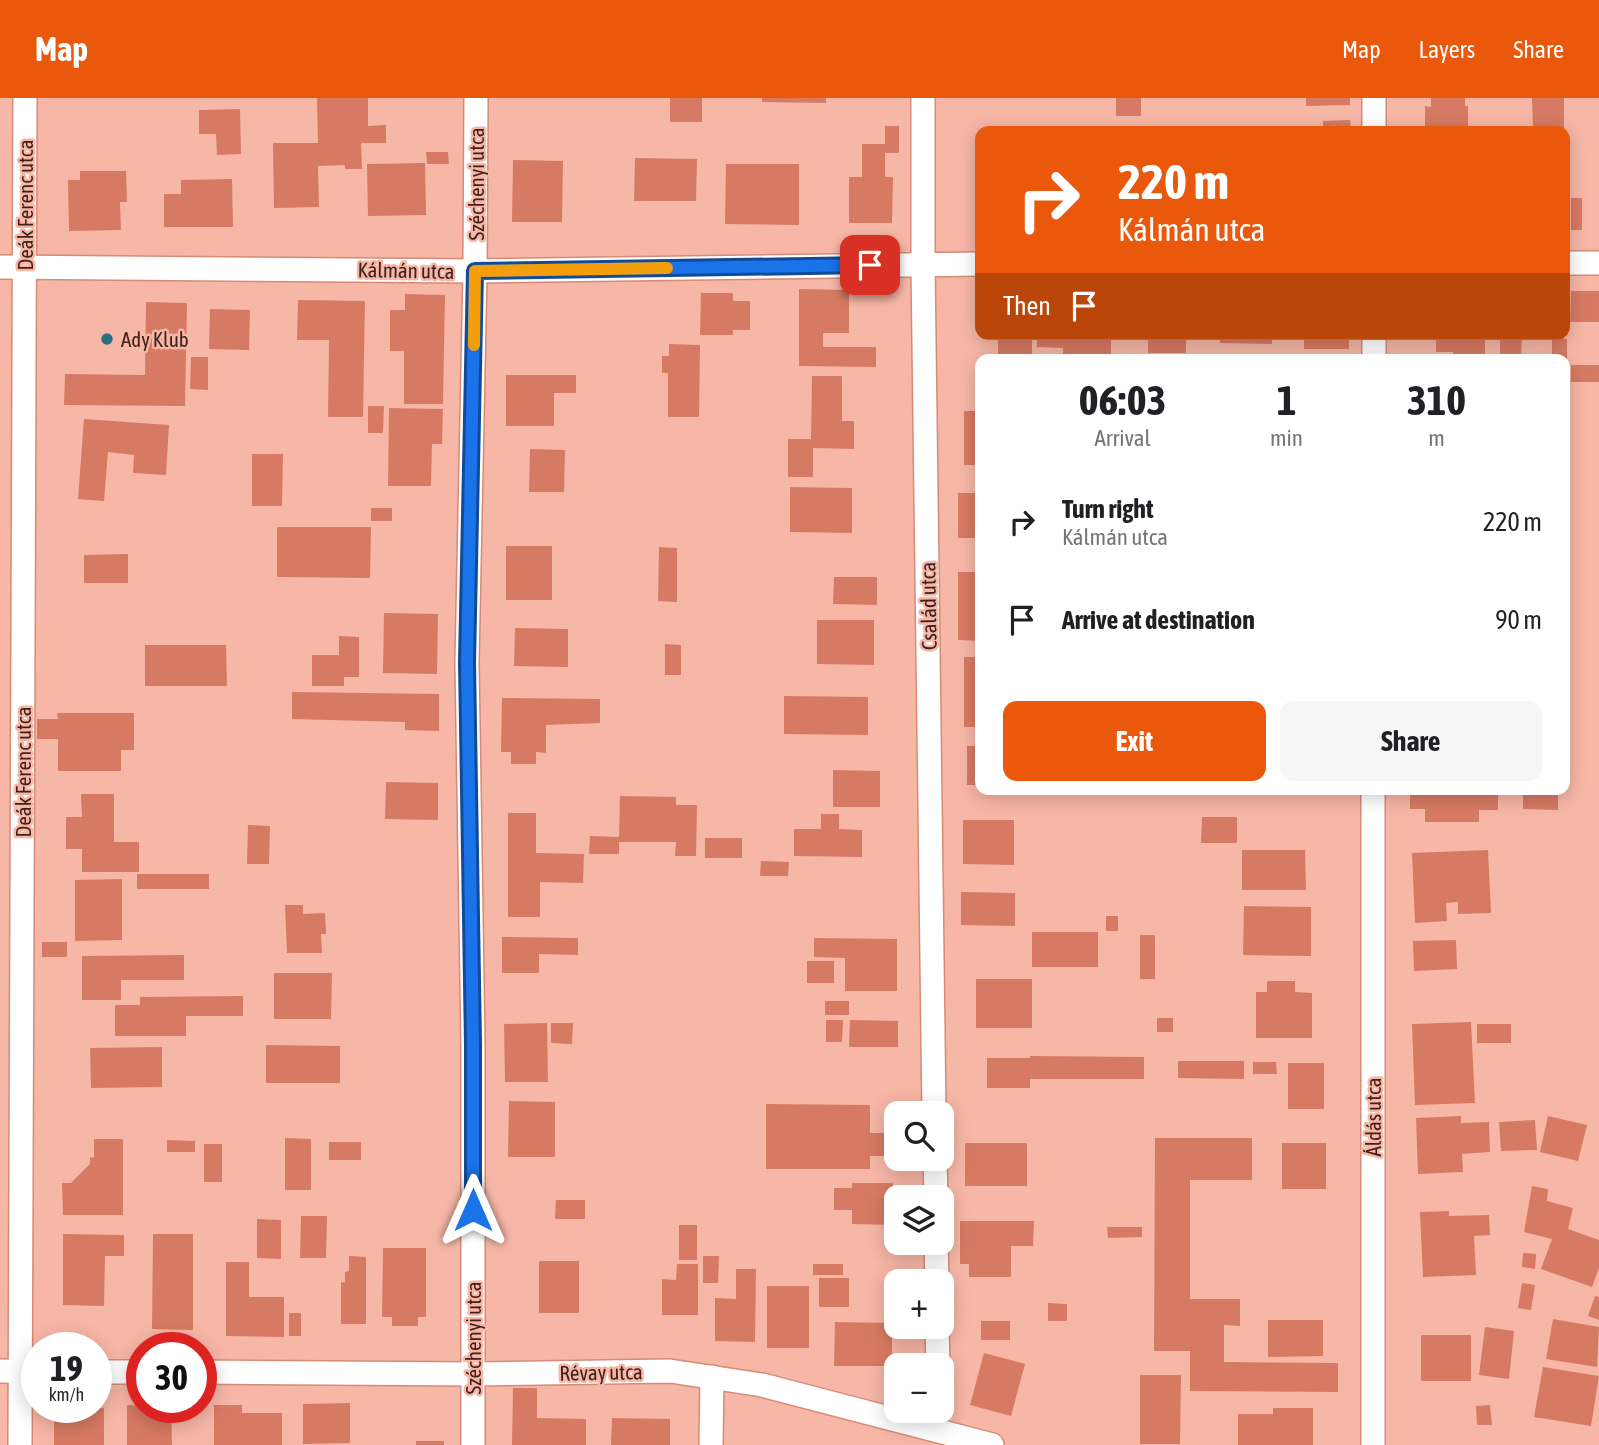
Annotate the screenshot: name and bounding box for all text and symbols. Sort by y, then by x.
text: Map [35,30,88,68]
text: Map [1342,36,1381,63]
text: Layers [1419,36,1475,63]
text: Share [1513,36,1564,63]
street label: Széchenyi utca [464,127,488,241]
street label: Deák Ferenc utca [13,140,37,270]
text: 220 m [1118,153,1229,209]
icon: right [1003,154,1094,245]
text: Kálmán utca [1118,211,1265,248]
pin [840,235,900,295]
icon: arrive [851,246,889,284]
street label: Kálmán utca [357,257,455,283]
icon: arrive [1065,287,1103,325]
text: Then [1003,291,1051,321]
place label: Ady Klub [121,327,189,351]
marker: Ady Klub [99,331,115,347]
text: 06:03 [1079,376,1166,424]
text: 1 [1277,376,1296,424]
text: 310 [1407,376,1466,424]
text: Arrival [1094,425,1151,451]
text: min [1270,425,1303,451]
text: m [1428,425,1445,451]
text: Turn right [1062,494,1153,524]
icon: right [1003,503,1041,541]
text: 220 m [1483,507,1542,537]
text: Kálmán utca [1062,524,1168,550]
street label: Család utca [915,562,941,650]
icon: arrive [1003,601,1041,639]
text: Arrive at destination [1062,605,1255,635]
text: 90 m [1495,605,1542,635]
button: Exit [1003,701,1266,781]
button: Share [1280,701,1542,781]
street label: Deák Ferenc utca [11,707,35,837]
street label: Áldás utca [1361,1077,1385,1157]
map controls [884,1101,954,1423]
button: search [884,1101,954,1171]
position arrow [436,1173,510,1247]
button: layers [884,1185,954,1255]
button: + [884,1269,954,1339]
street label: Széchenyi utca [461,1281,485,1395]
speed limit sign: 30 [126,1332,217,1423]
text: 19 [50,1348,83,1388]
button: − [884,1353,954,1423]
street label: Révay utca [559,1359,643,1385]
text: km/h [49,1384,84,1405]

